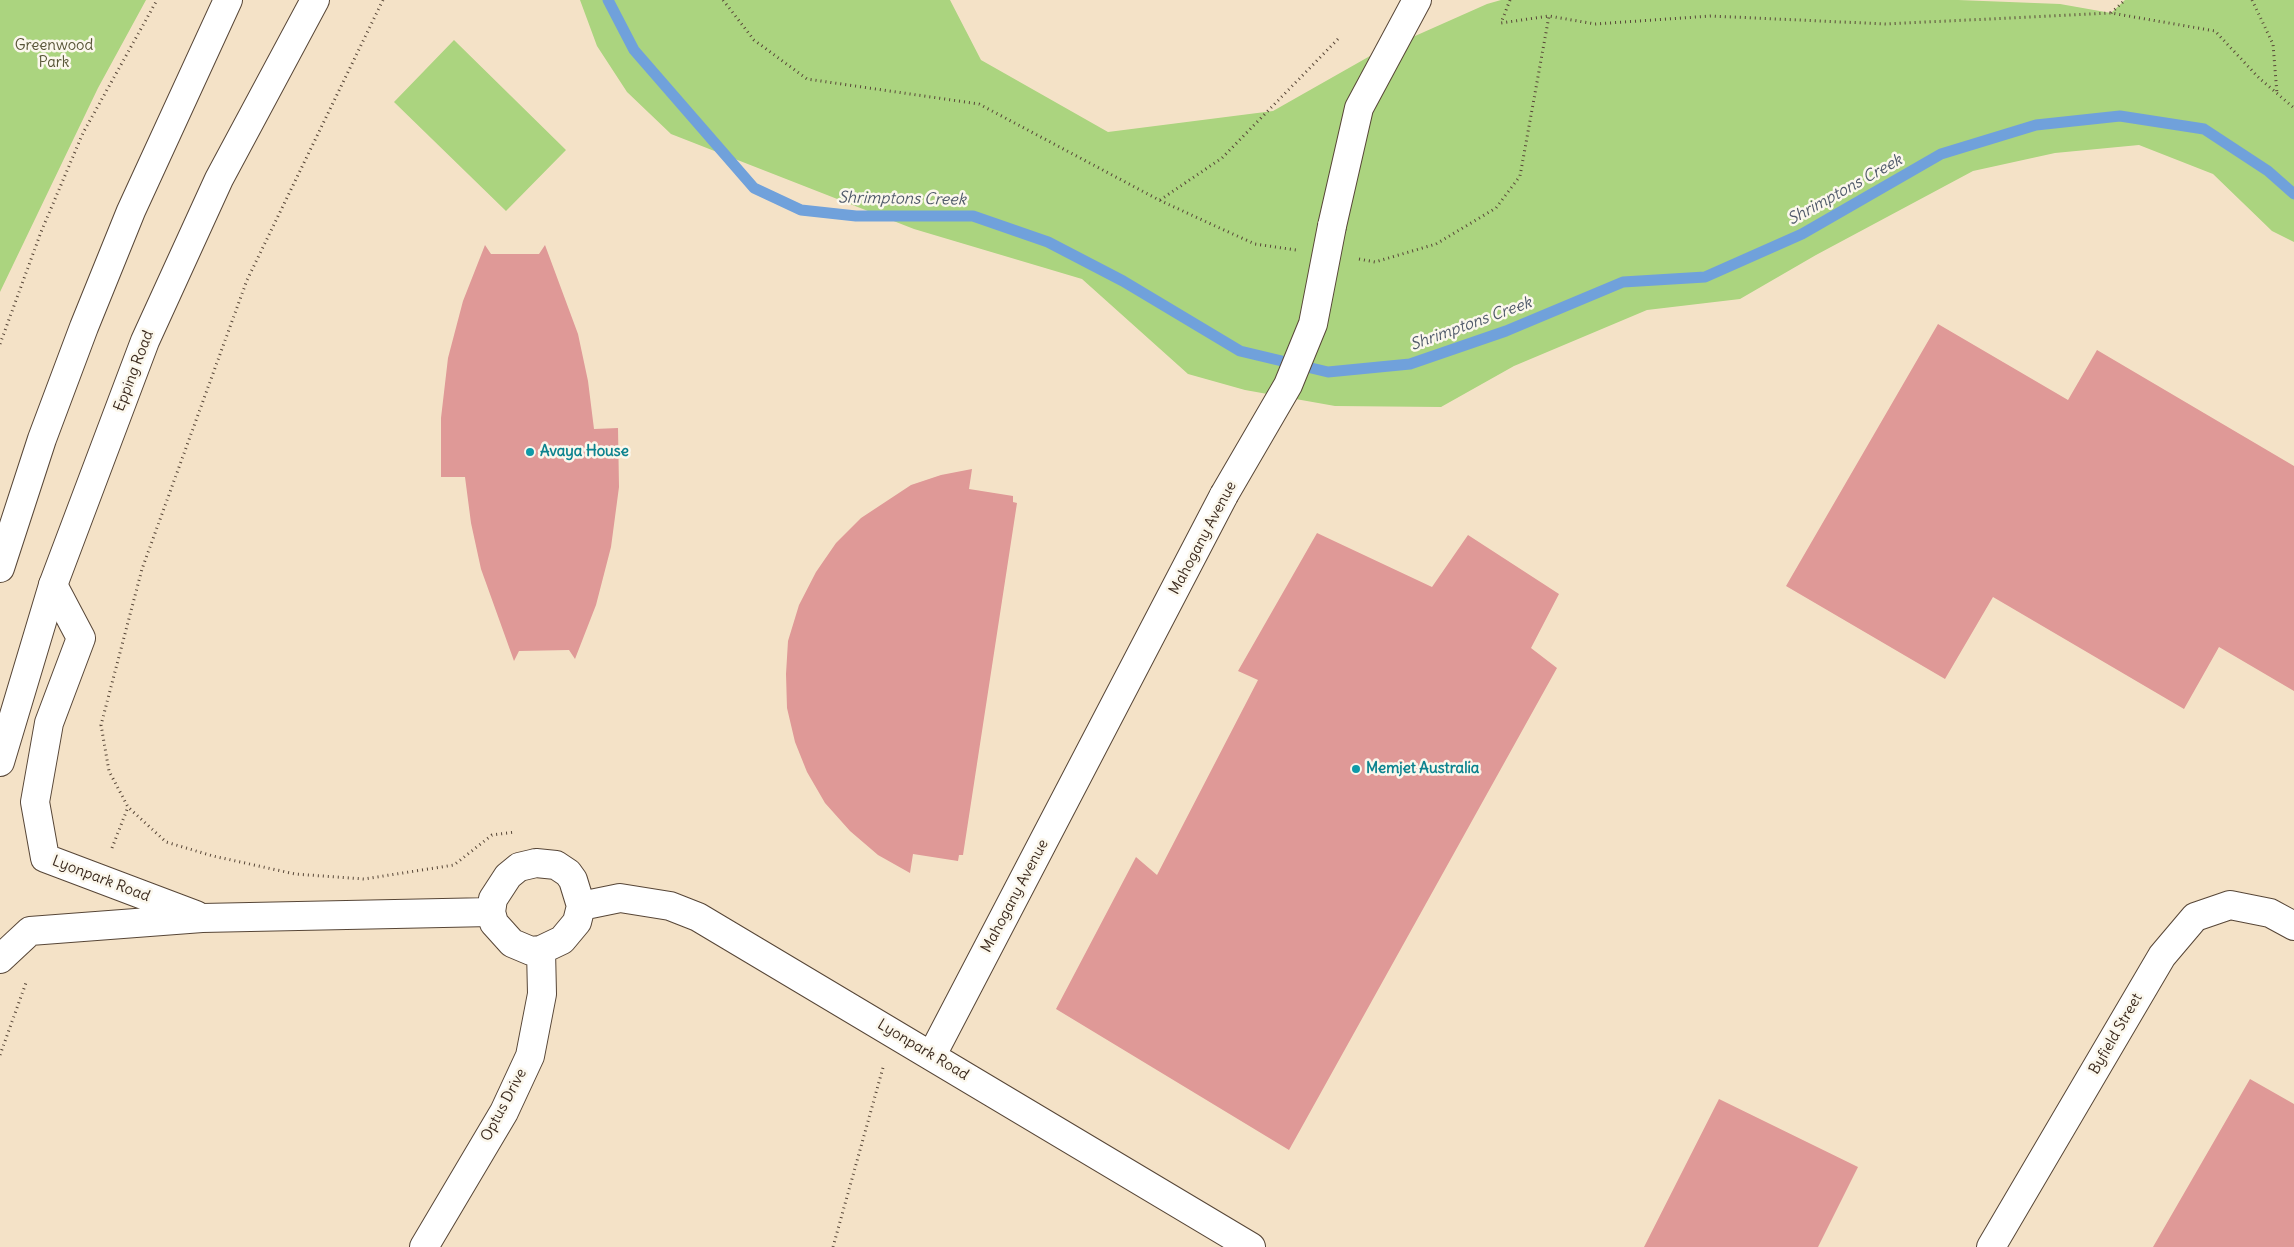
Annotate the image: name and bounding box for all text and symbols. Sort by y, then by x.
park label: Greenwood Park [15,37,93,72]
water label: Shrimptons Creek [1784,151,1906,229]
water label: Shrimptons Creek [838,188,966,210]
water label: Shrimptons Creek [1408,293,1534,355]
street label: Epping Road [110,328,158,414]
place label: Avaya House [540,443,629,461]
marker: Avaya House [524,446,536,458]
street label: Mahogany Avenue [1166,478,1240,598]
place label: Memjet Australia [1366,760,1479,778]
marker: Memjet Australia [1350,763,1362,775]
street label: Mahogany Avenue [978,836,1052,956]
street label: Lyonpark Road [50,852,152,906]
street label: Byfield Street [2086,990,2146,1078]
street label: Lyonpark Road [874,1016,972,1084]
street label: Optus Drive [477,1066,531,1144]

